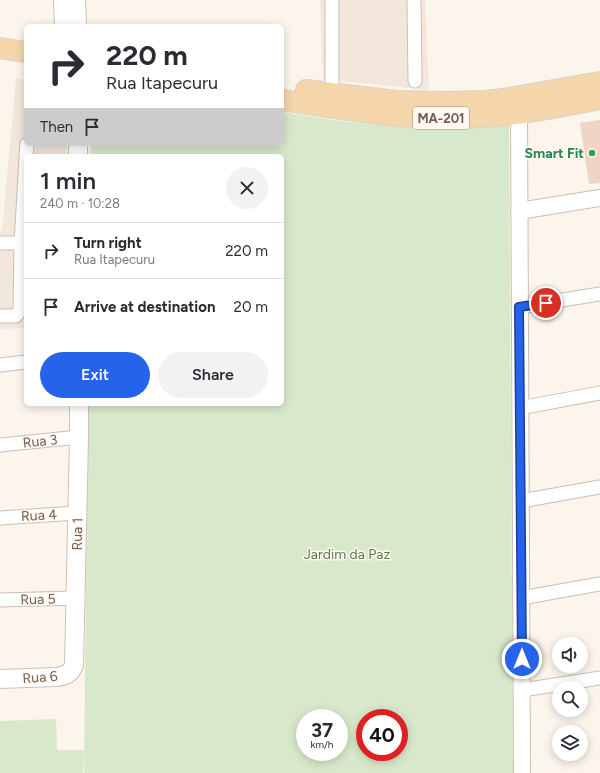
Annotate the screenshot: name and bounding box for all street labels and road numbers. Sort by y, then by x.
road number: MA-201 [413,107,469,129]
street label: Rua 3 [22,431,58,452]
street label: Rua 4 [21,506,58,525]
street label: Rua 1 [69,517,86,551]
street label: Rua 5 [20,590,56,609]
street label: Rua 6 [22,668,58,687]

